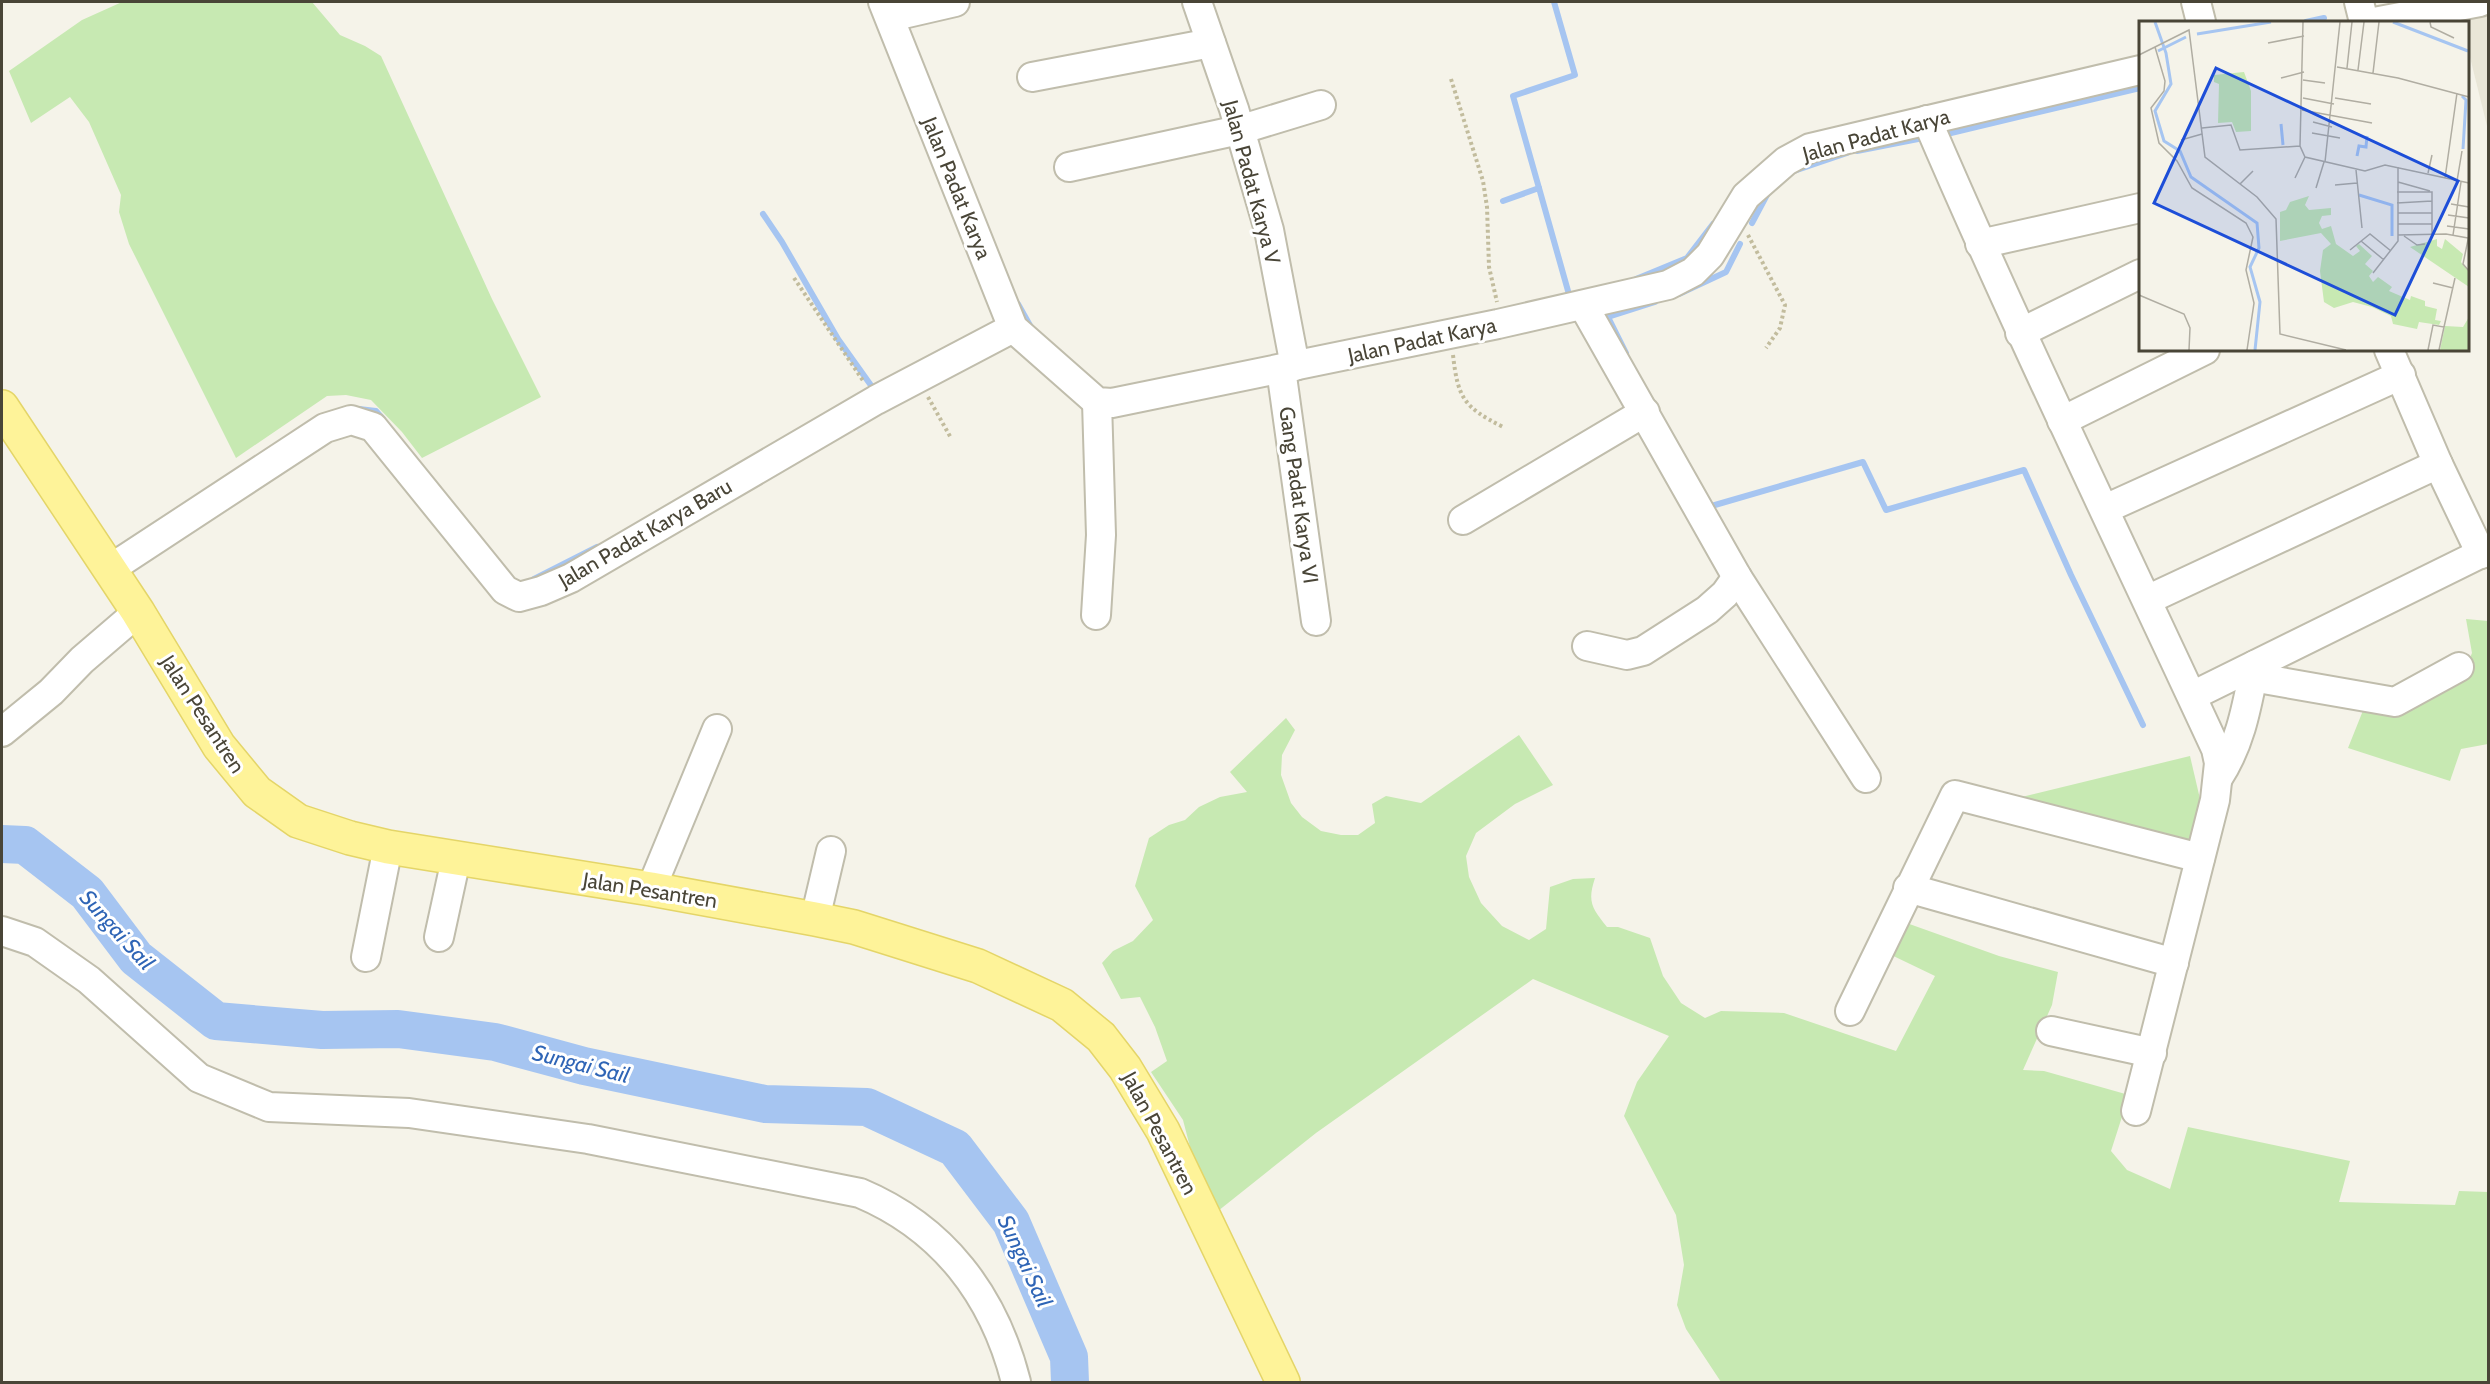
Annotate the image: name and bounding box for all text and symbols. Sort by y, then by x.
inset map [2139,21,2469,351]
street label: Jalan Padat Karya V [1218,96,1286,267]
street label: Jalan Padat Karya [1799,103,1952,167]
street label: Jalan Padat Karya [917,112,997,263]
street label: Jalan Padat Karya [1345,312,1498,368]
street label: Gang Padat Karya VI [1274,405,1324,585]
street label: Jalan Padat Karya Baru [553,473,736,593]
street label: Jalan Pesantren [155,650,250,778]
street label: Jalan Pesantren [580,867,719,913]
water label: Sungai Sail [74,884,161,976]
water label: Sungai Sail [530,1039,633,1089]
street label: Jalan Pesantren [1117,1066,1203,1199]
water label: Sungai Sail [992,1211,1058,1312]

